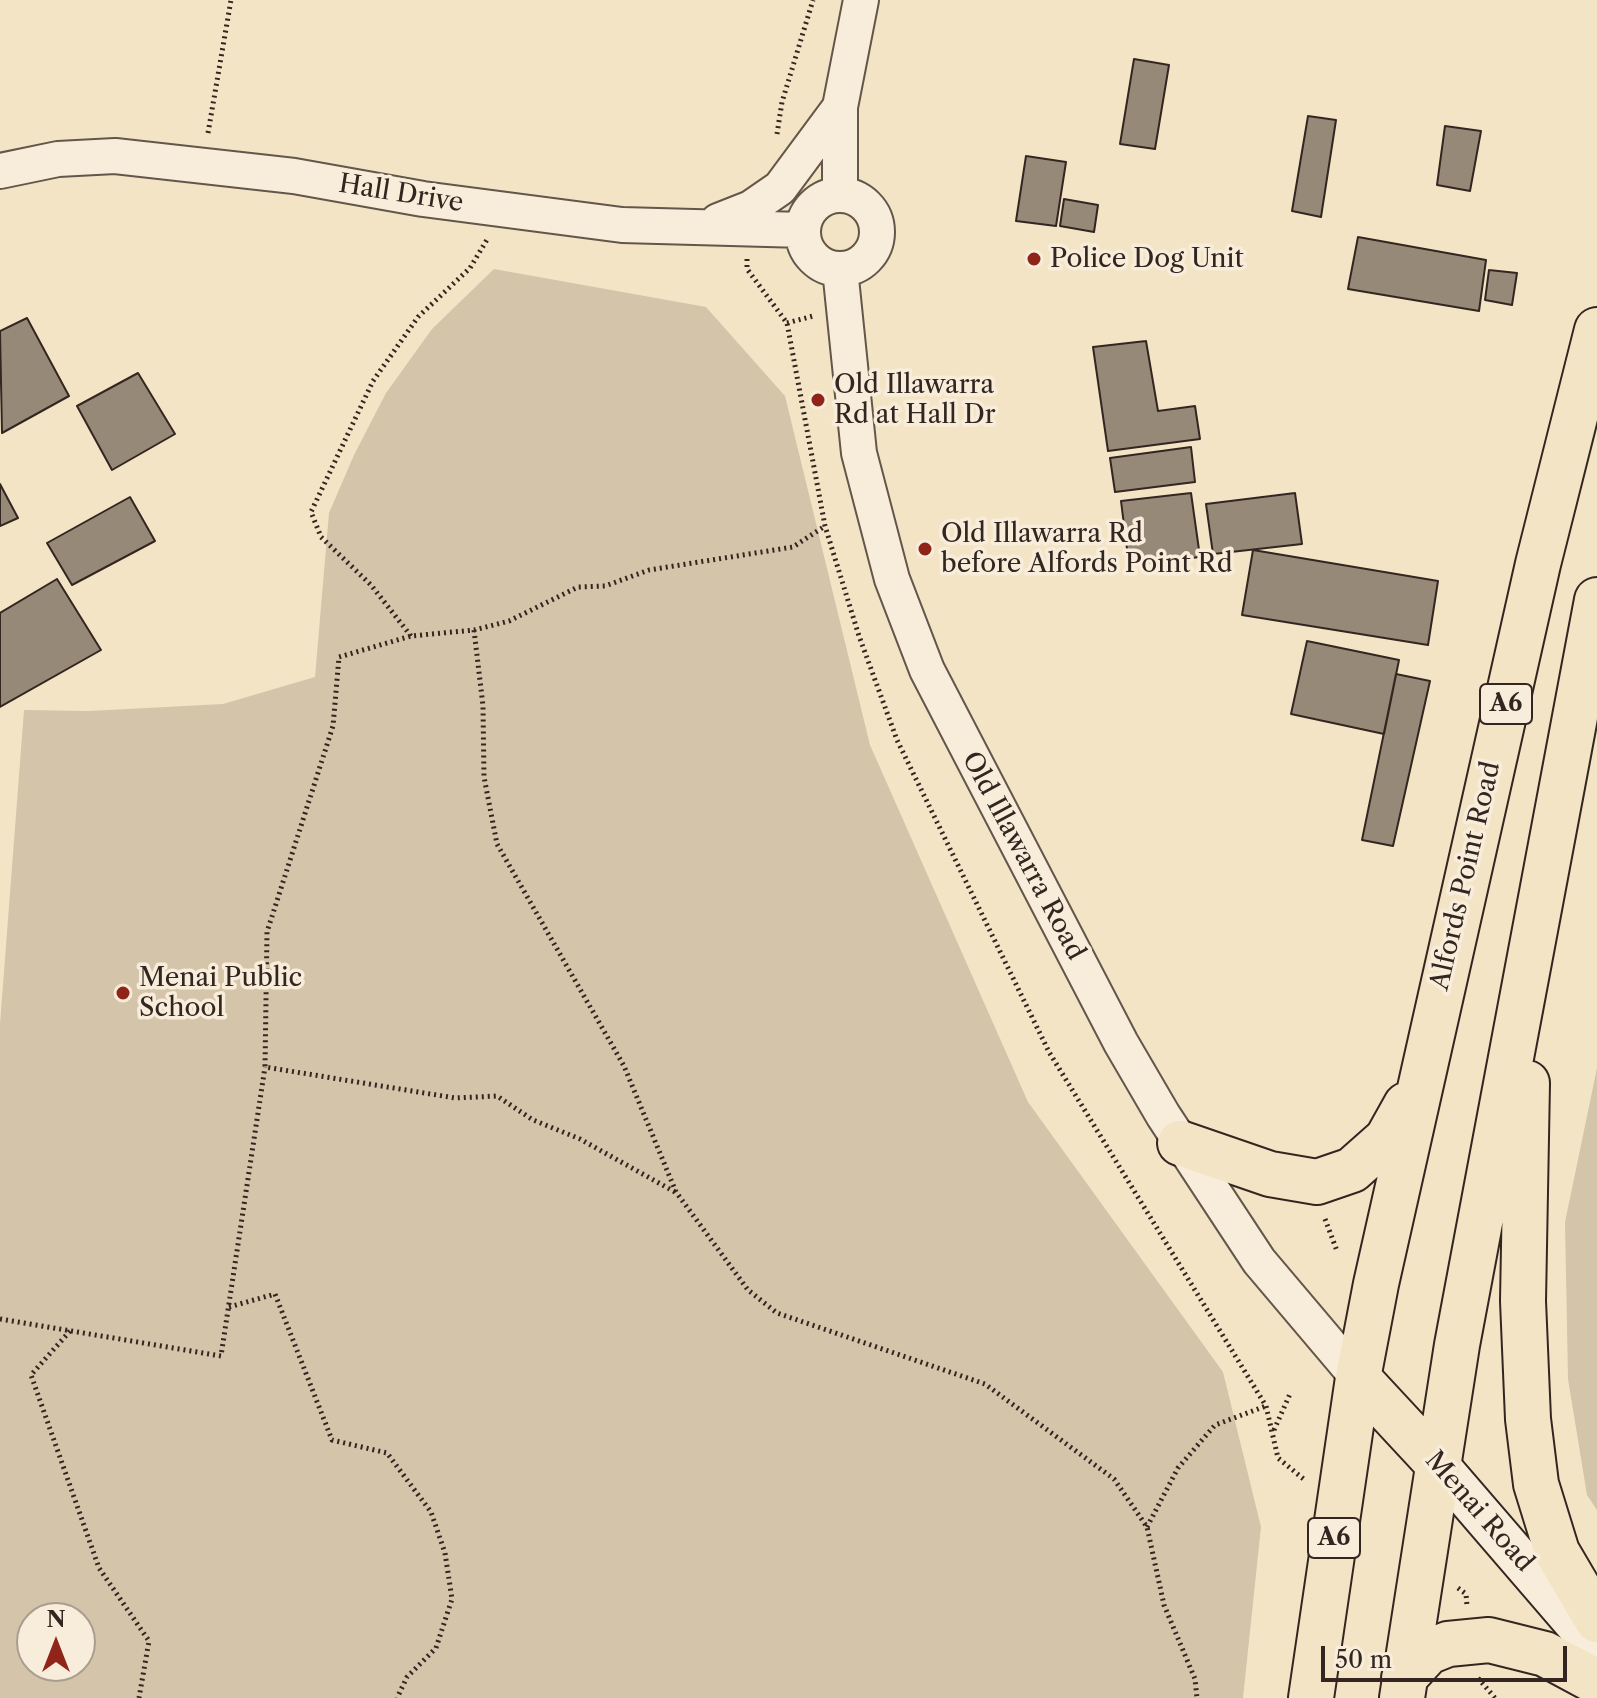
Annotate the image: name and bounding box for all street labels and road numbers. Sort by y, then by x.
street label: Hall Drive [336,169,466,219]
road number: A6 [1480,684,1532,724]
street label: Old Illawarra Road [955,747,1091,965]
street label: Alfords Point Road [1425,759,1507,993]
street label: Menai Road [1418,1445,1540,1579]
road number: A6 [1308,1518,1360,1558]

